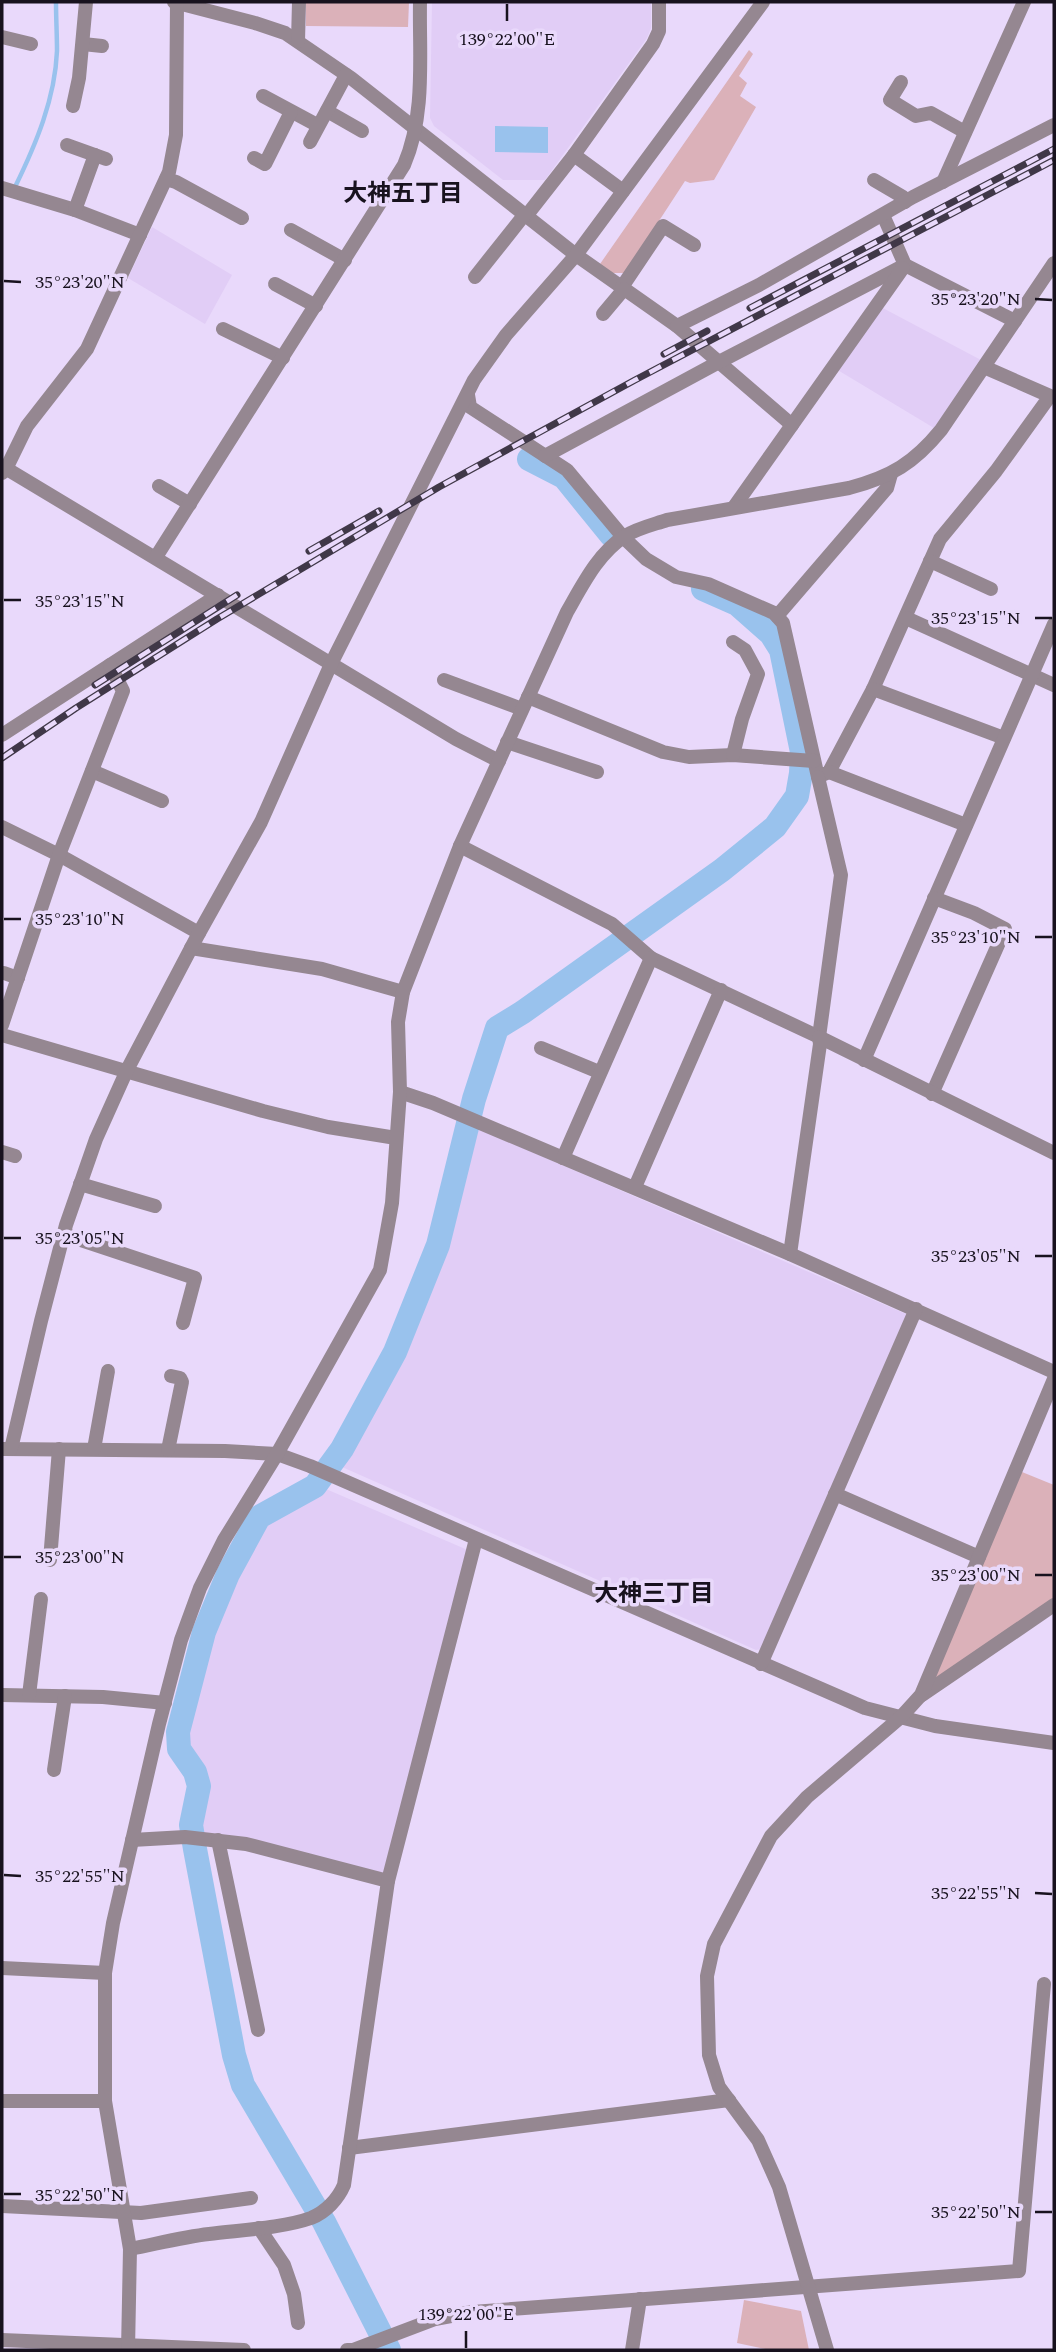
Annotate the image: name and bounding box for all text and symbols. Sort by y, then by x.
text: 139°22'00"E [459,26,555,53]
district label: 大神五丁目 [343,176,463,212]
text: 35°23'20"N [35,269,125,296]
text: 35°23'20"N [931,286,1021,313]
text: 35°23'15"N [35,588,125,615]
text: 35°23'15"N [931,605,1021,632]
text: 35°23'10"N [35,906,125,933]
text: 35°23'10"N [931,924,1021,951]
text: 35°23'05"N [35,1225,125,1252]
text: 35°23'05"N [931,1243,1021,1270]
text: 35°23'00"N [35,1544,125,1571]
text: 35°23'00"N [931,1562,1021,1589]
district label: 大神三丁目 [594,1576,714,1612]
text: 35°22'55"N [35,1863,125,1890]
text: 35°22'55"N [931,1880,1021,1907]
text: 35°22'50"N [35,2182,125,2209]
text: 35°22'50"N [931,2199,1021,2226]
text: 139°22'00"E [418,2301,514,2328]

